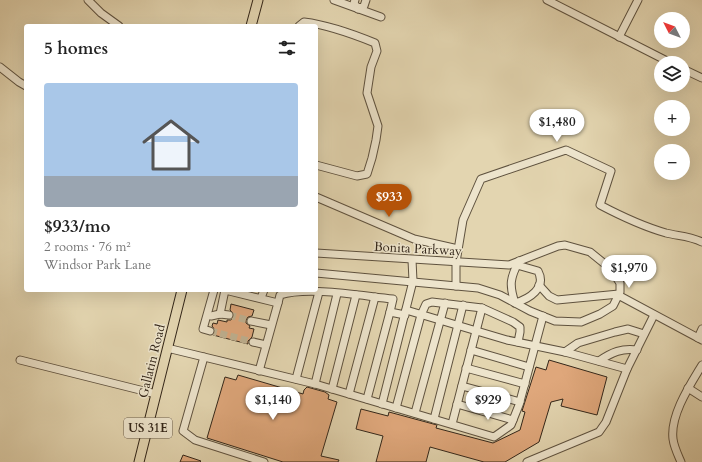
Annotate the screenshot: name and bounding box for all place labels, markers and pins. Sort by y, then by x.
pin: $1,480 [524,109,590,143]
pin: $933 [365,184,413,218]
pin: $1,970 [596,255,662,289]
pin: $1,140 [240,387,306,421]
pin: $929 [464,387,512,421]

